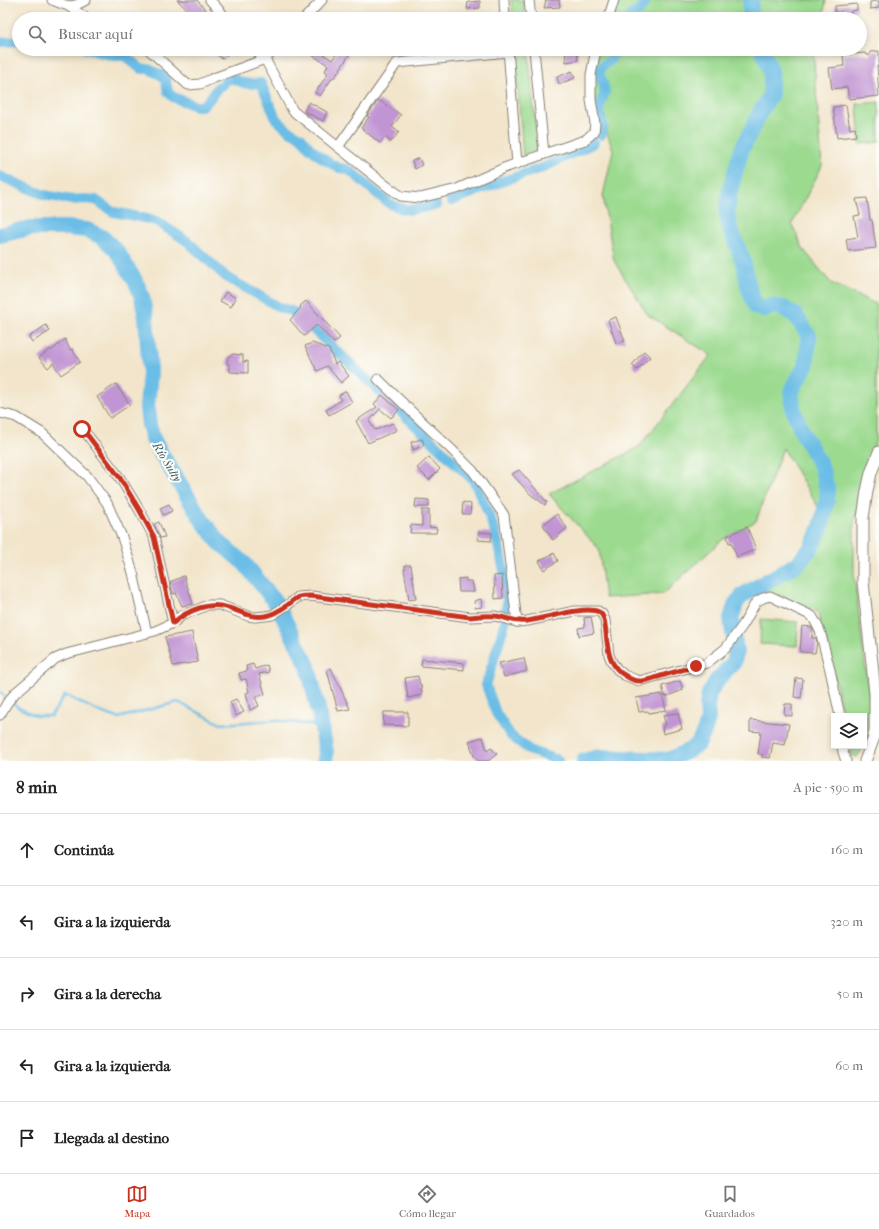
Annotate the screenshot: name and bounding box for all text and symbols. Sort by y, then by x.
search box [12,12,867,56]
icon: search [26,23,48,45]
text: Buscar aquí [58,25,133,43]
route start [73,420,91,438]
water label: Río Sulty [149,439,185,485]
route end [687,657,705,675]
map controls [831,713,867,749]
button: layers [831,713,867,749]
text: 8 min [16,777,57,797]
text: A pie · 590 m [793,780,863,795]
icon: ahead [16,839,38,861]
text: Continúa [54,841,114,859]
text: 160 m [831,842,863,857]
icon: left [16,911,38,933]
text: Gira a la izquierda [54,913,170,931]
text: 320 m [830,914,863,929]
icon: right [16,983,38,1005]
text: Gira a la derecha [54,985,161,1003]
text: 50 m [837,986,863,1001]
icon: left [16,1055,38,1077]
text: Gira a la izquierda [54,1057,170,1075]
text: 60 m [835,1058,863,1073]
icon: arrive [16,1127,38,1149]
text: Llegada al destino [54,1129,169,1147]
tab: Mapa [124,1183,150,1220]
tab: Cómo llegar [399,1183,456,1220]
tab: Guardados [704,1183,755,1220]

